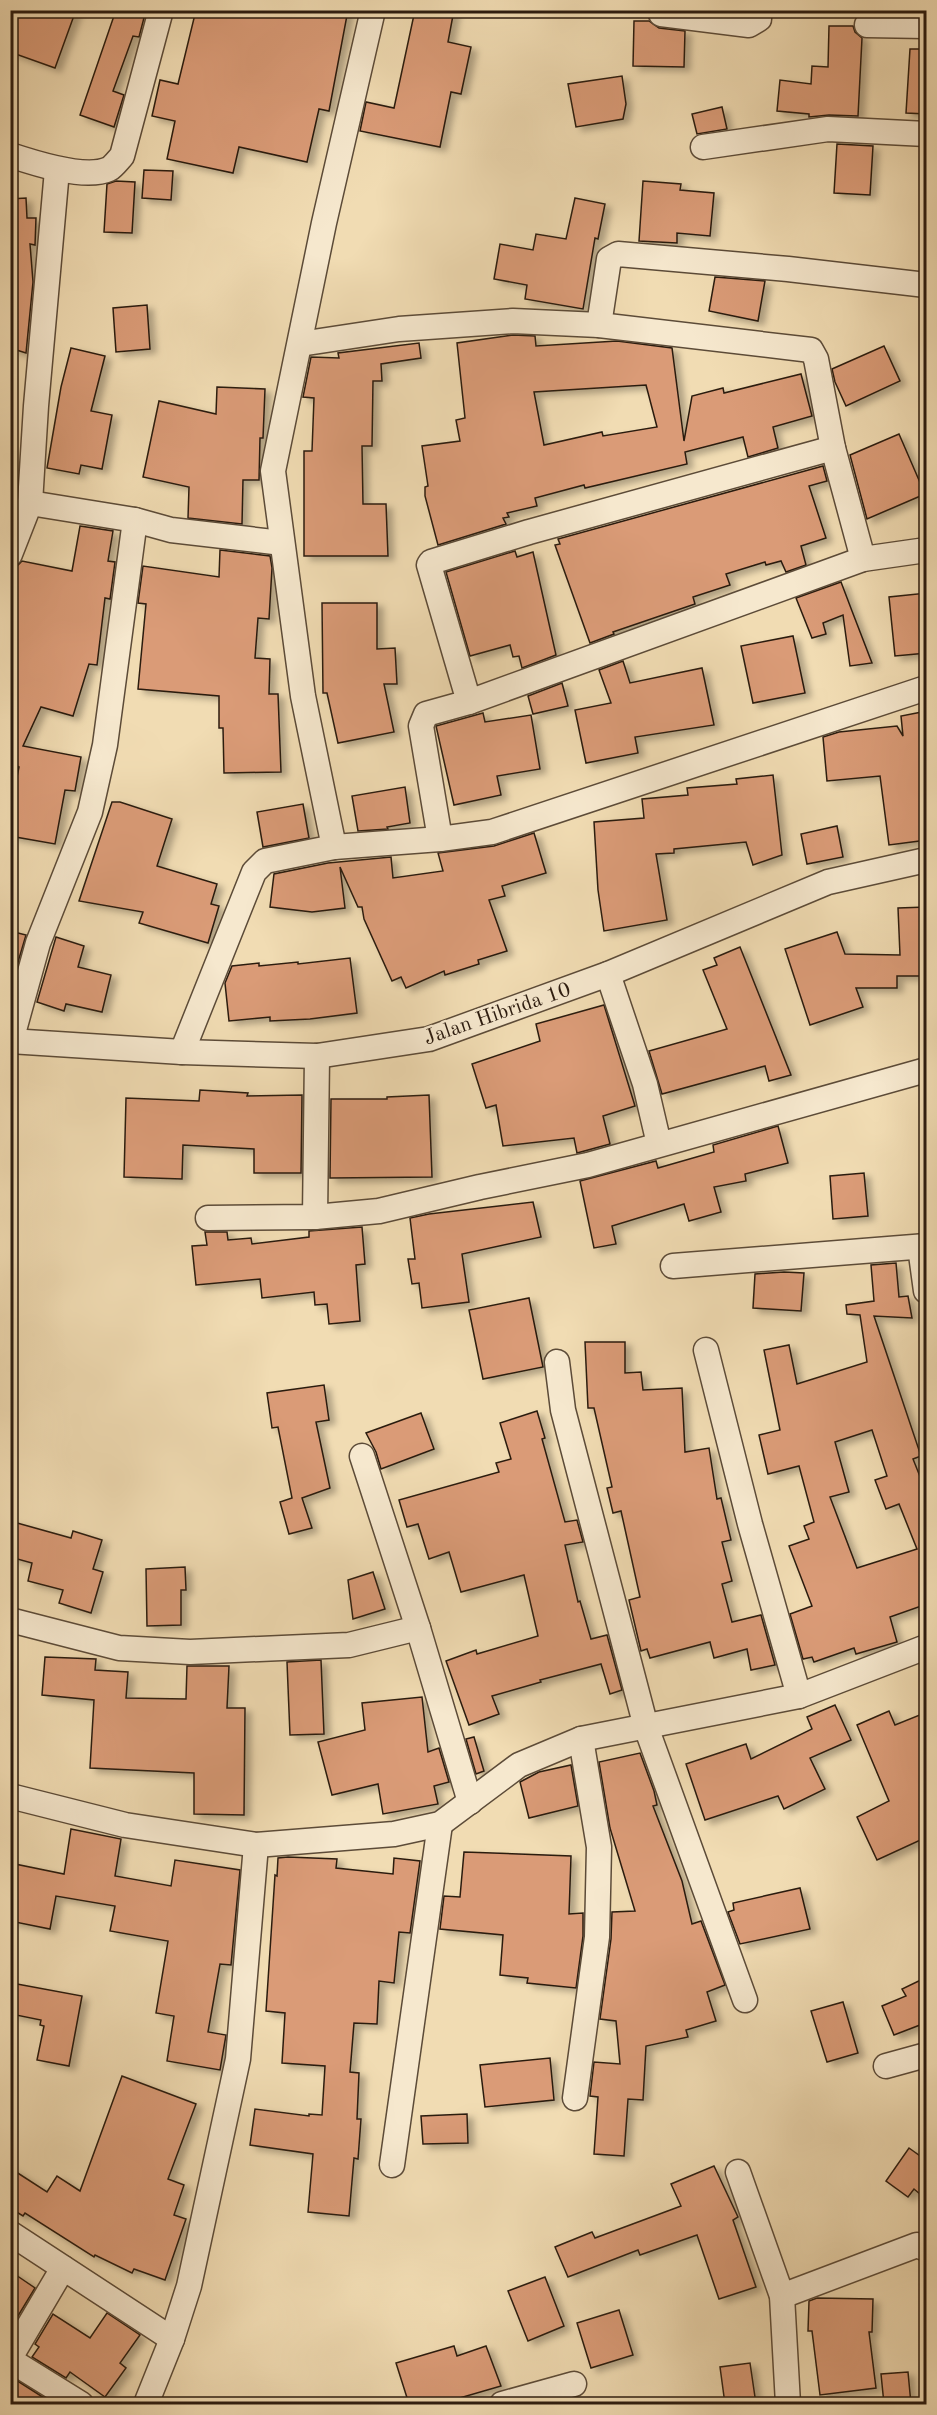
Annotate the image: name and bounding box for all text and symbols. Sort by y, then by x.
street label: Jalan Hibrida 10 [421,979,574,1049]

